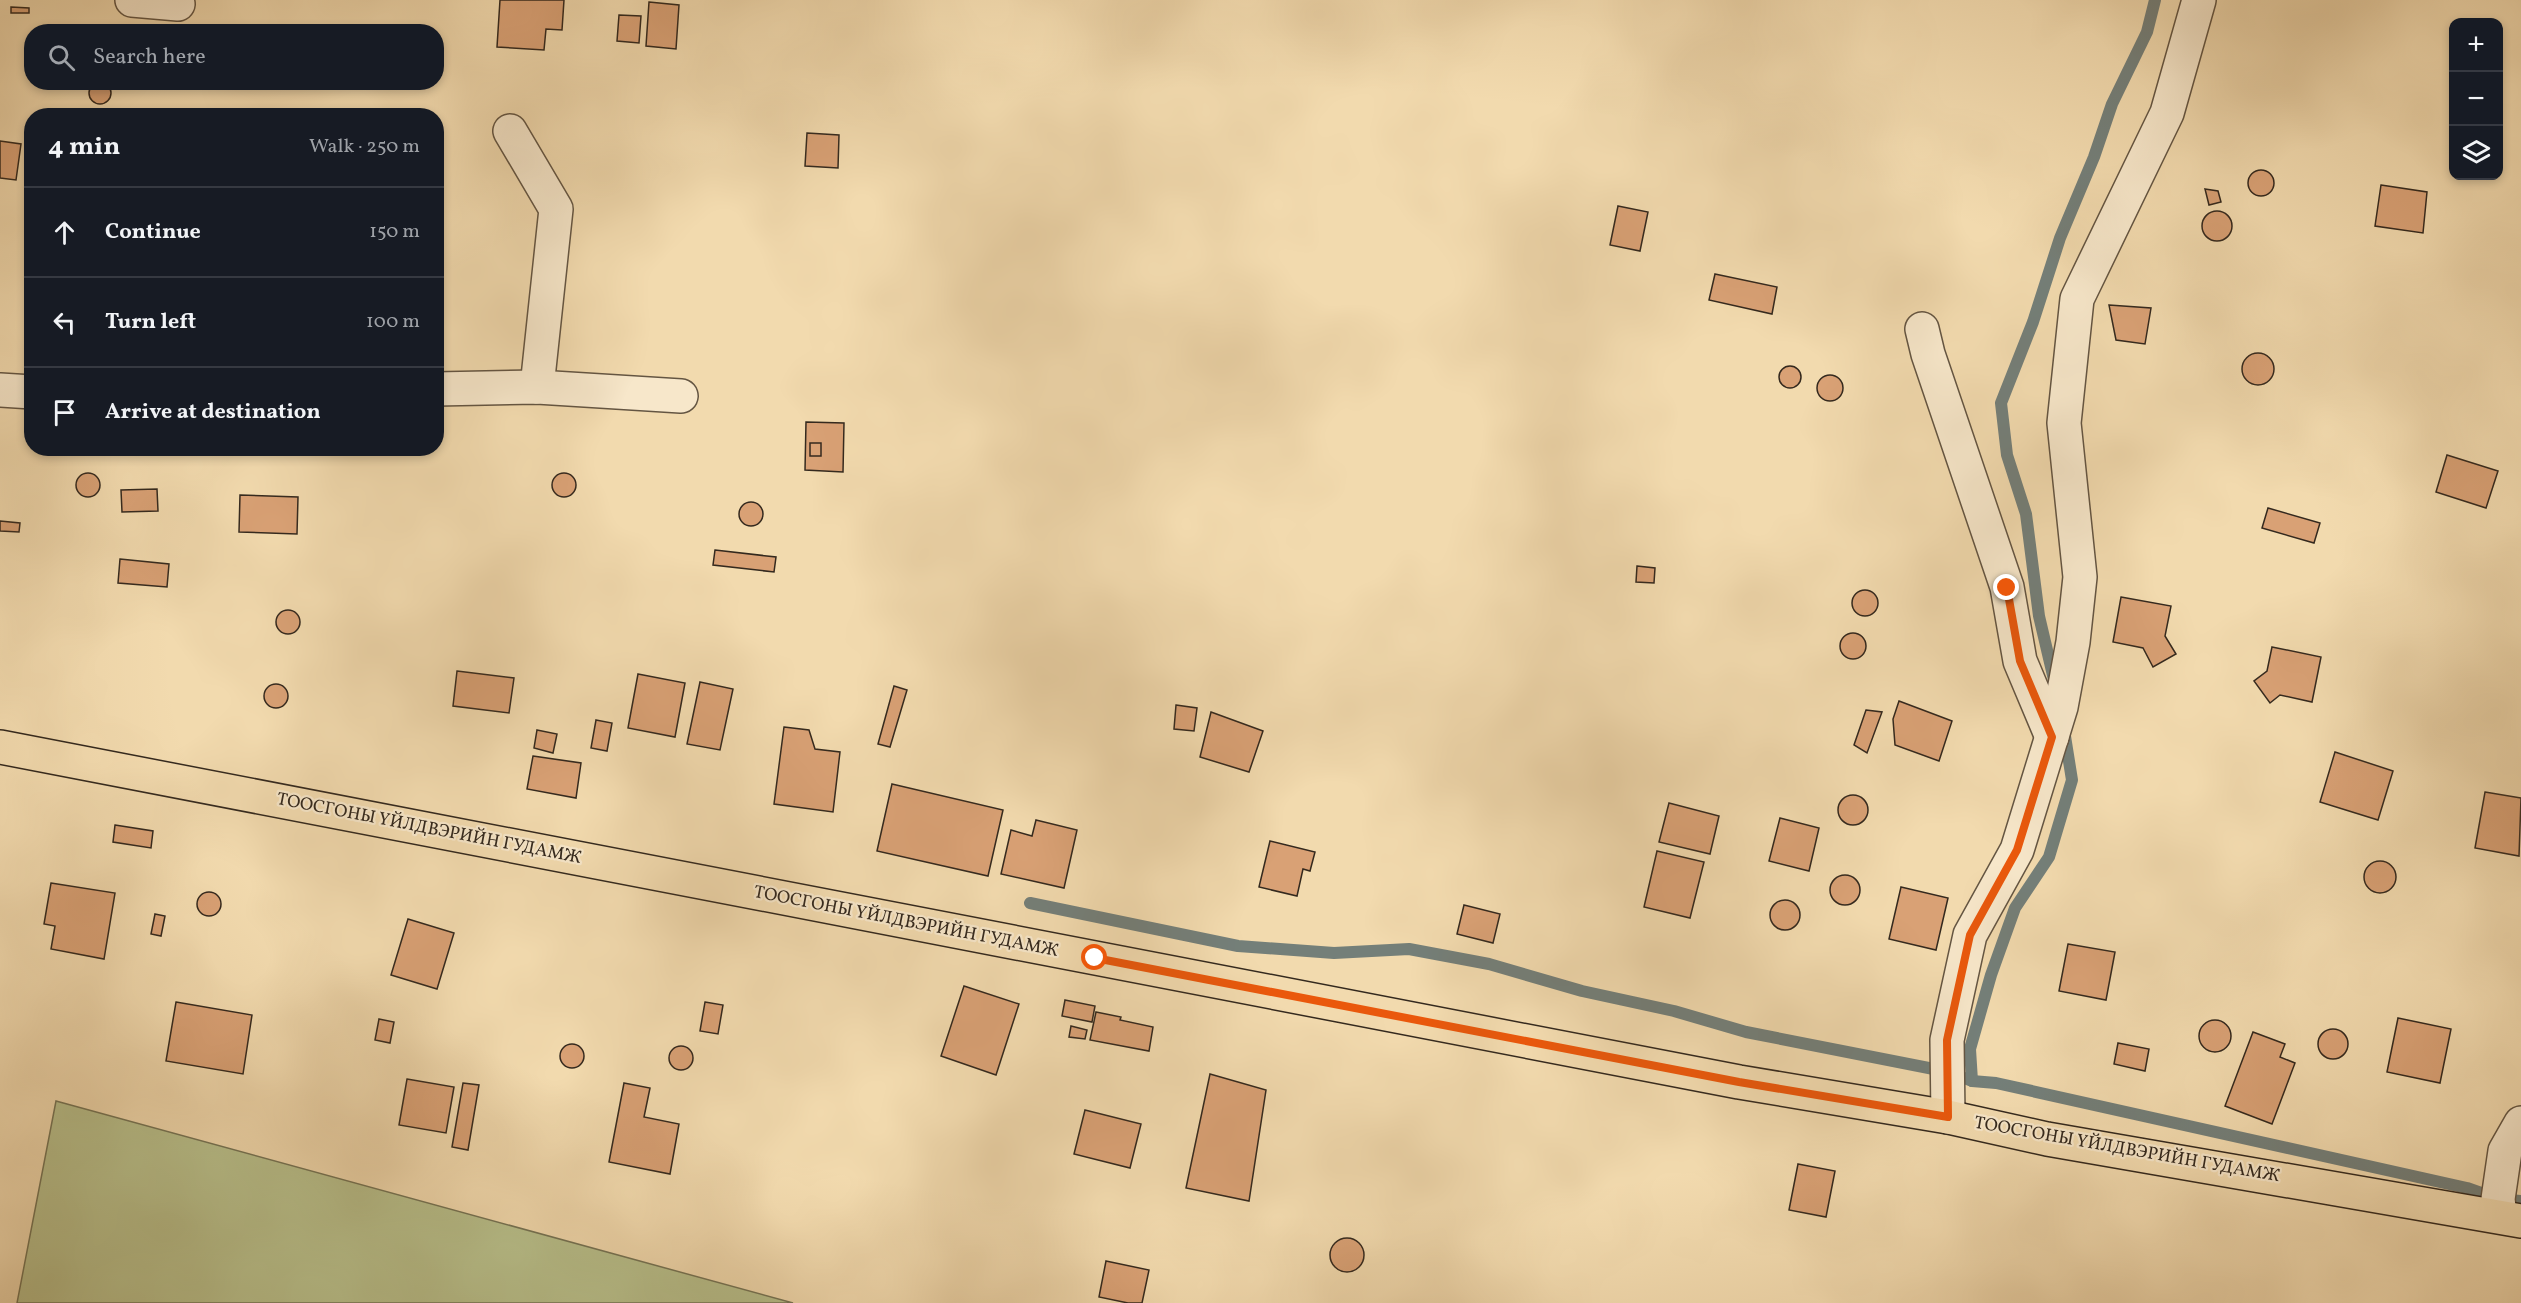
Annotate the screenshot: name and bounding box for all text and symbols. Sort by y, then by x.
map controls [2449,18,2503,180]
button: + [2449,18,2503,72]
search box [24,24,444,90]
icon: search [45,41,78,74]
text: Search here [93,42,206,73]
button: − [2449,72,2503,126]
button: layers [2449,126,2503,180]
text: 4 min [48,129,120,165]
text: Walk · 250 m [309,133,420,161]
icon: ahead [48,216,81,249]
text: Continue [105,217,201,248]
text: 150 m [369,218,420,246]
icon: left [48,306,81,339]
text: Turn left [105,307,196,338]
text: 100 m [366,308,420,336]
icon: arrive [48,396,81,429]
text: Arrive at destination [105,397,321,428]
route end [1993,574,2019,600]
street label: ТООСГОНЫ ҮЙЛДВЭРИЙН ГУДАМЖ [274,787,584,871]
street label: ТООСГОНЫ ҮЙЛДВЭРИЙН ГУДАМЖ [751,880,1061,964]
route start [1081,944,1107,970]
street label: ТООСГОНЫ ҮЙЛДВЭРИЙН ГУДАМЖ [1972,1111,2282,1189]

